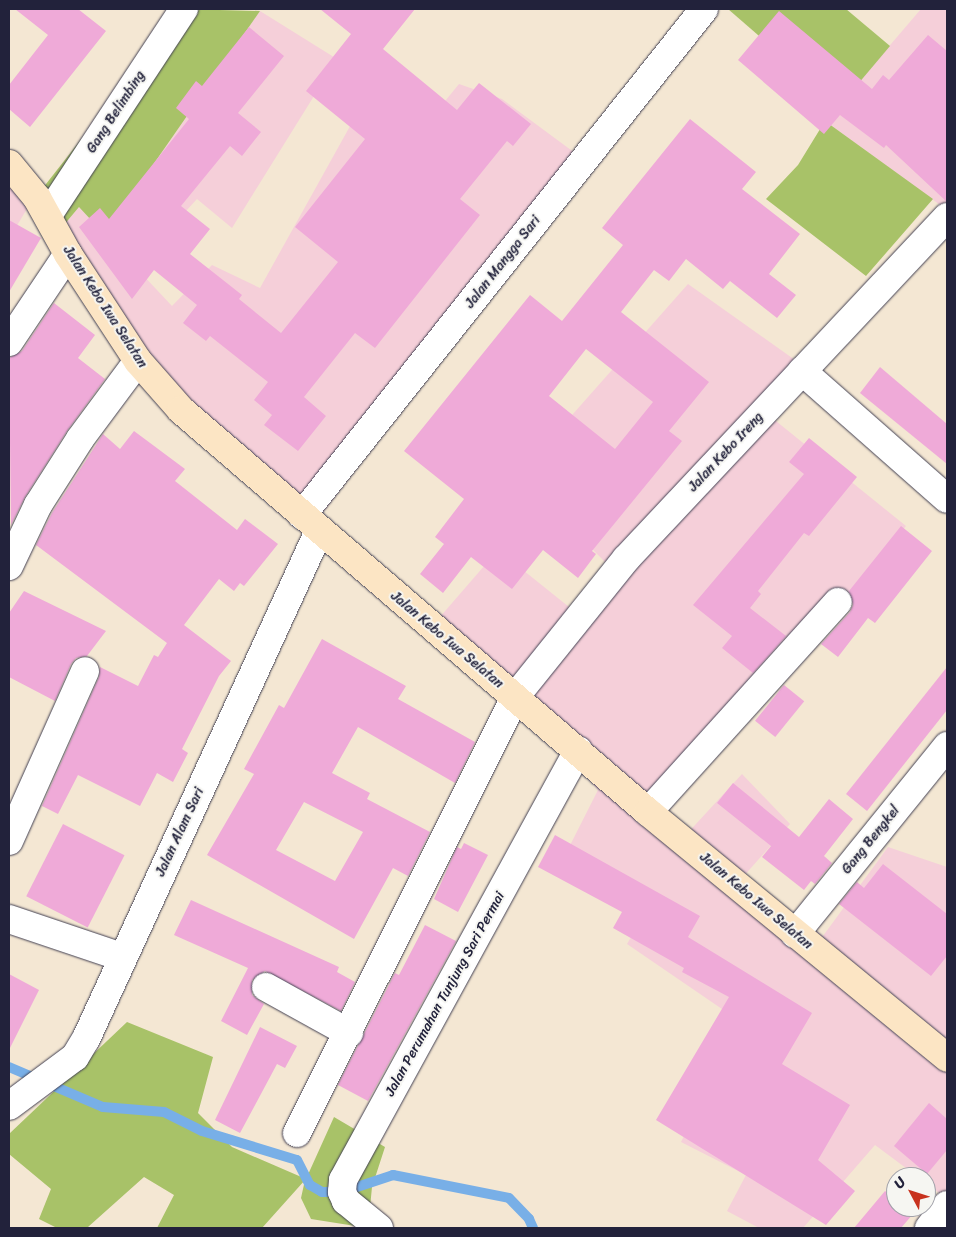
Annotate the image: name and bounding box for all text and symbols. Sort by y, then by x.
street label: Gang Belimbing [83,68,149,156]
street label: Jalan Mangga Sari [462,213,544,311]
street label: Jalan Kebo Iwa Selatan [59,242,151,372]
street label: Jalan Kebo Ireng [685,409,767,495]
street label: Jalan Kebo Iwa Selatan [387,587,507,693]
street label: Jalan Alam Sari [152,785,208,879]
street label: Gang Bengkel [838,802,904,878]
street label: Jalan Kebo Iwa Selatan [696,848,816,954]
street label: Jalan Perumahan Tunjung Sari Permai [381,888,509,1100]
north arrow [886,1167,936,1217]
text: U [887,1171,912,1194]

